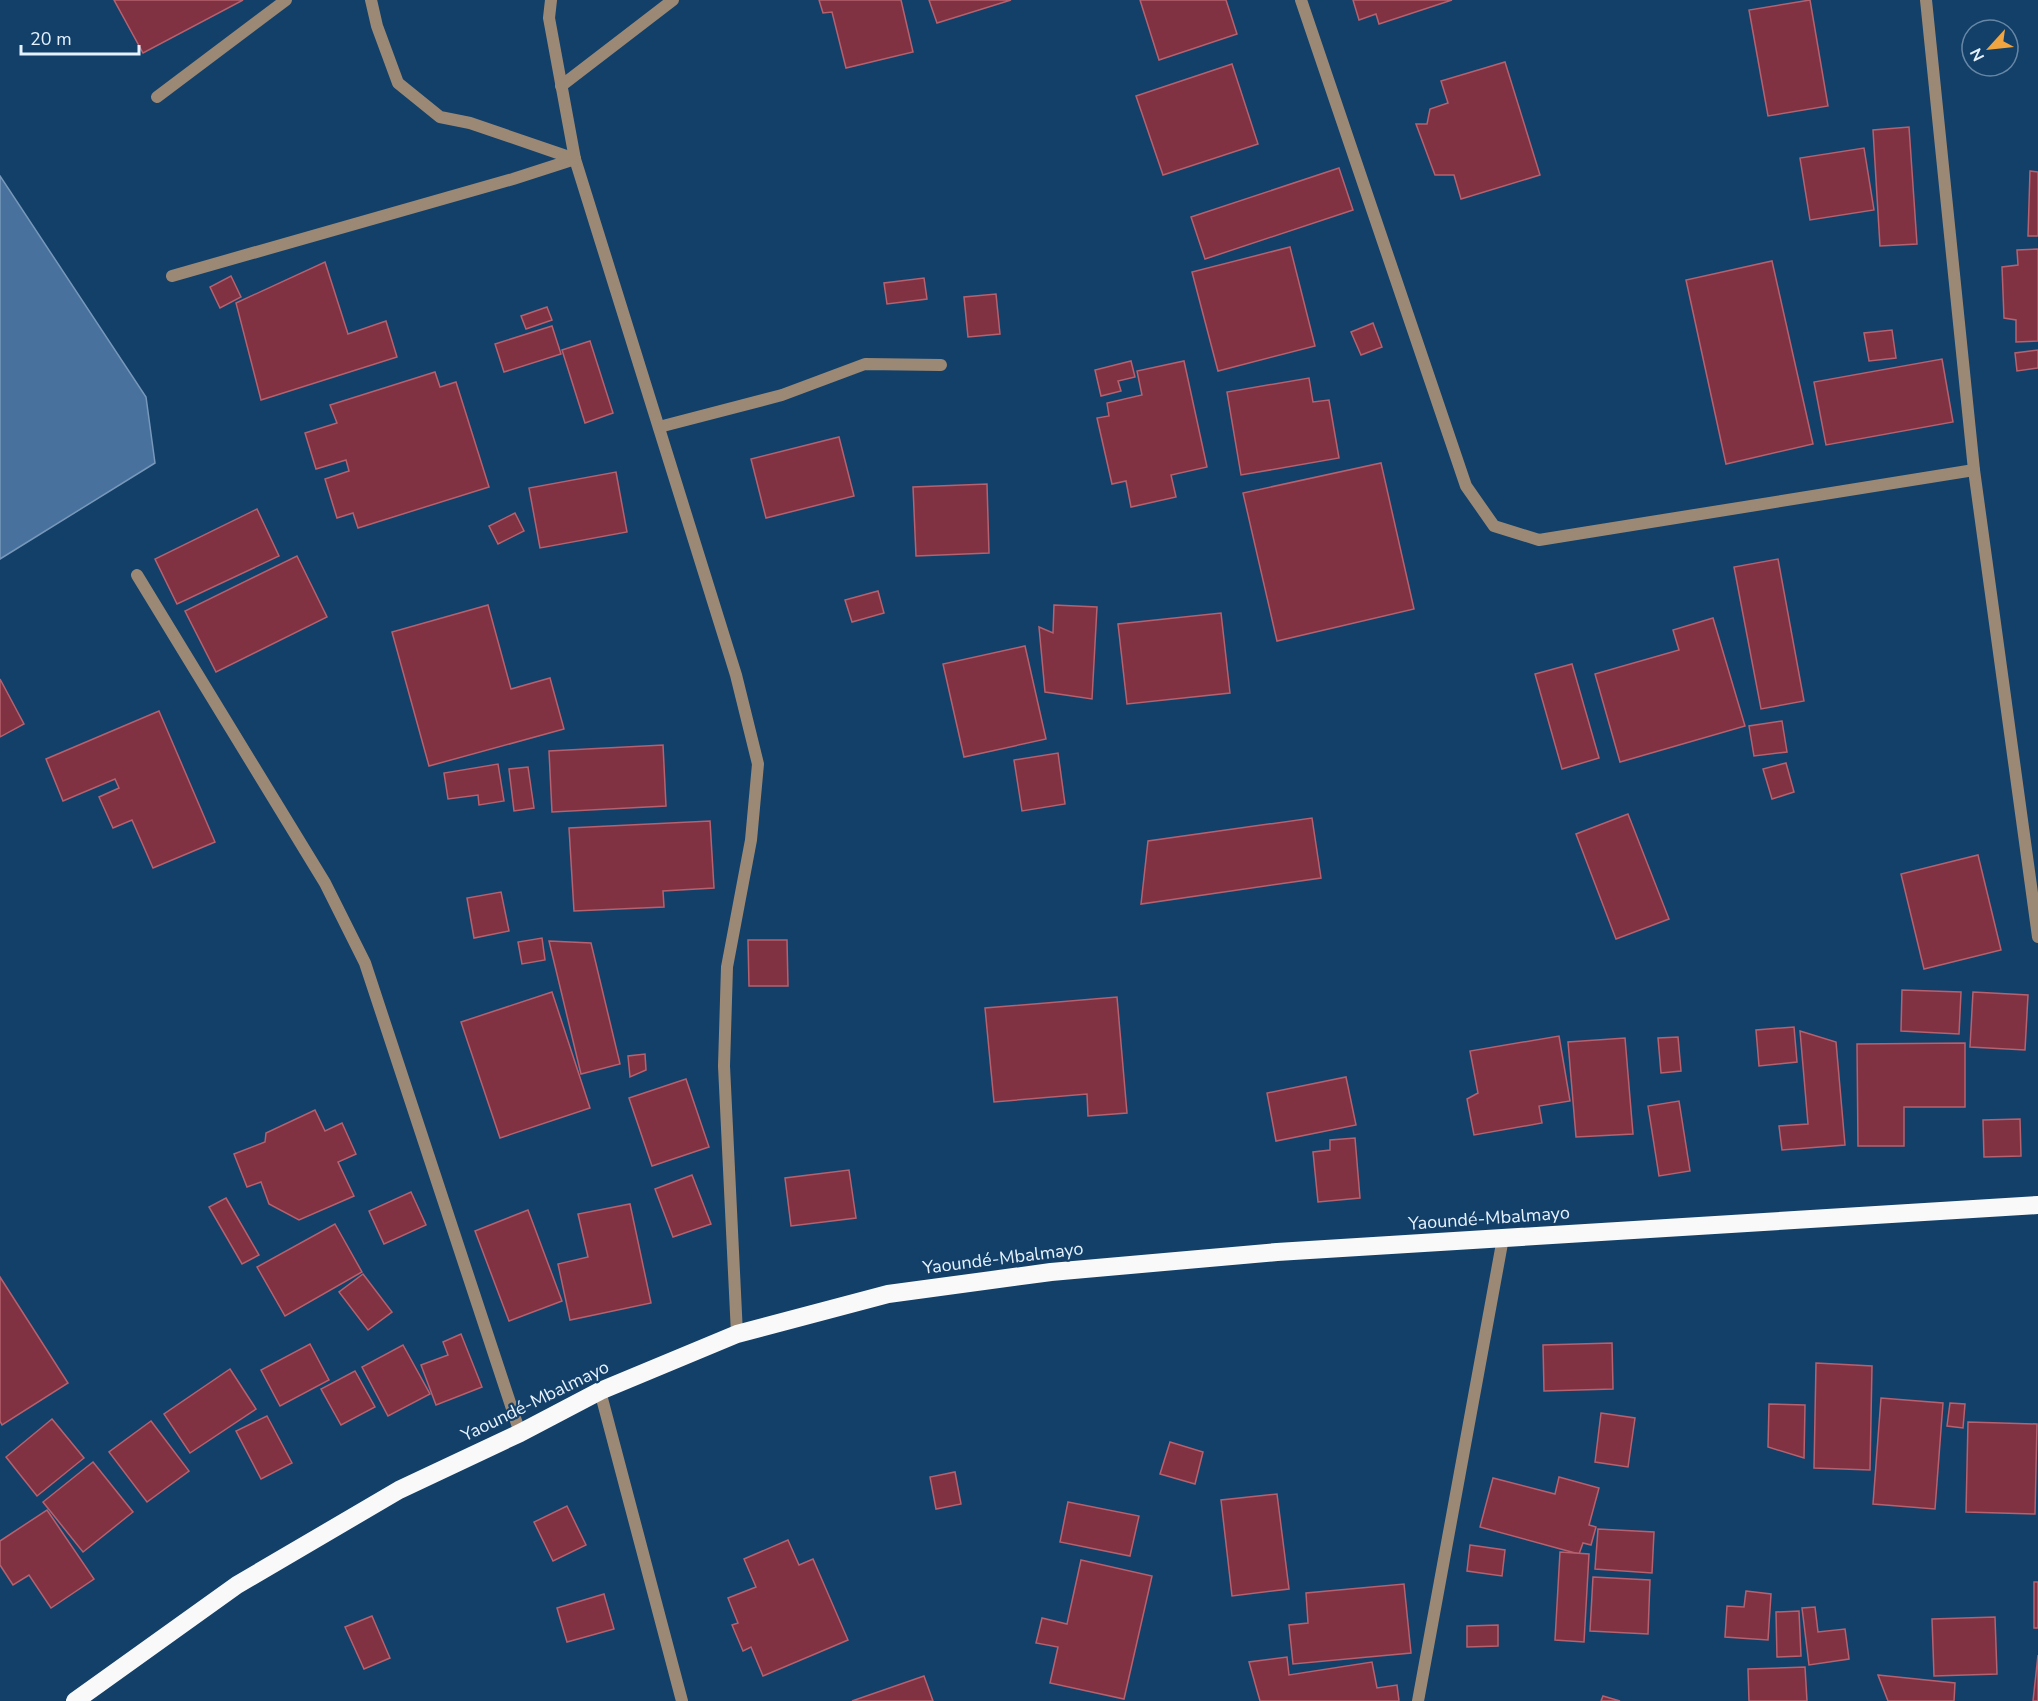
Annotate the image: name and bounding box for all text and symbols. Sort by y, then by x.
scale bar [21,18,140,56]
north arrow [1960,18,2020,78]
text: 20 m [30,27,72,51]
text: N [1965,44,1990,65]
street label: Yaoundé-Mbalmayo [1406,1200,1571,1236]
street label: Yaoundé-Mbalmayo [920,1236,1085,1280]
street label: Yaoundé-Mbalmayo [456,1355,613,1448]

